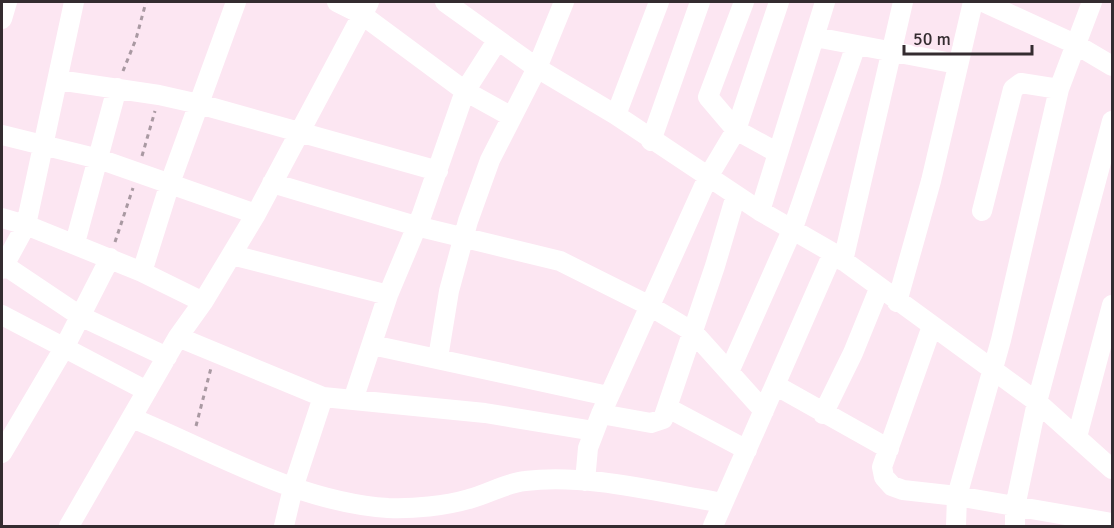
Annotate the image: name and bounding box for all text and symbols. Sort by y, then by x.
scale bar [904,18,1032,56]
text: 50 m [913,28,951,50]

